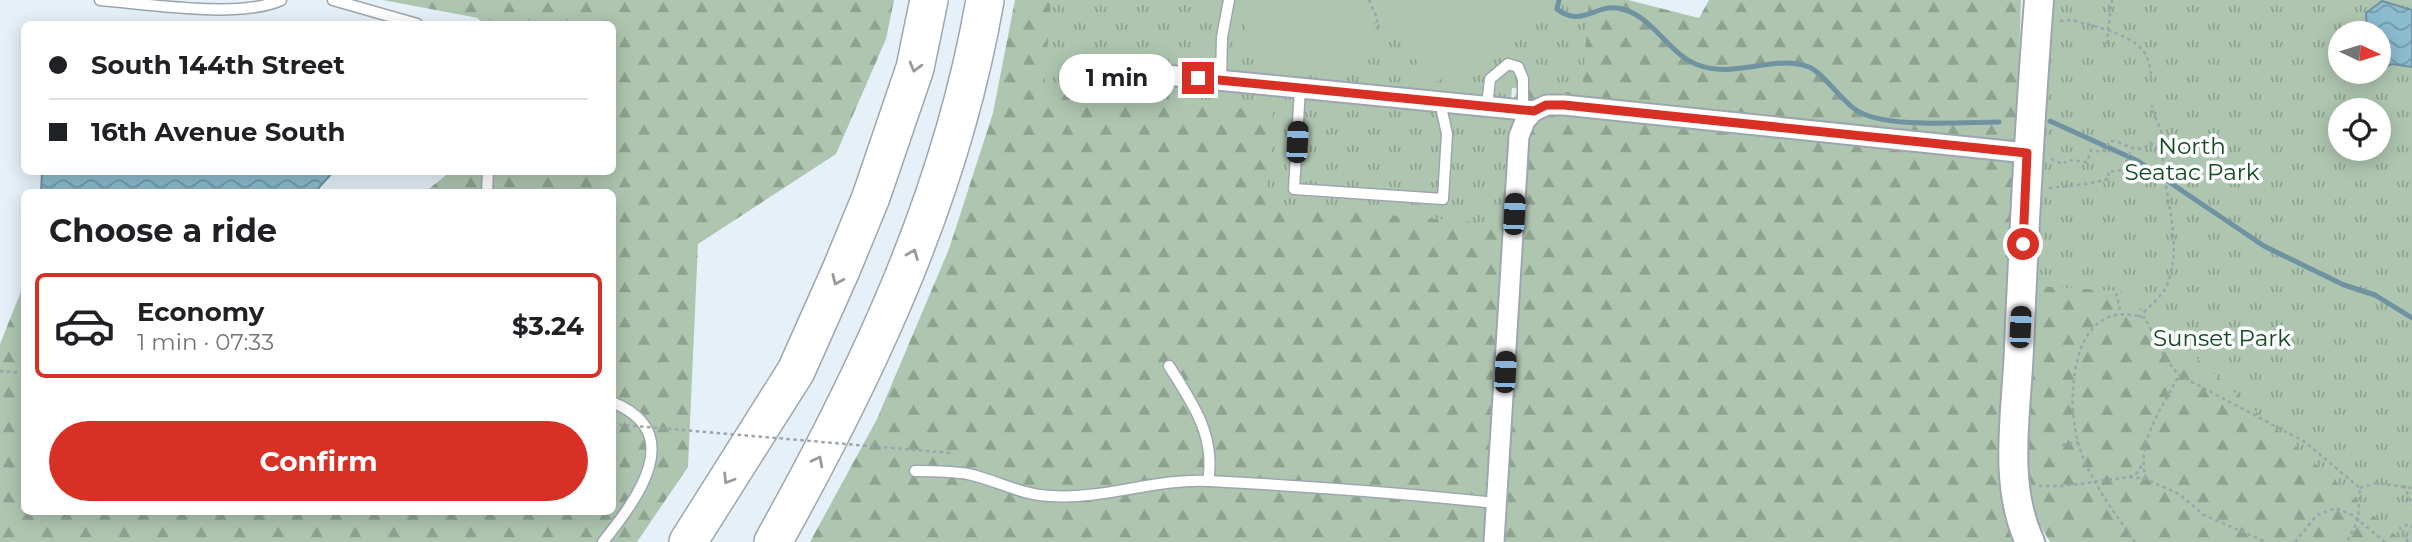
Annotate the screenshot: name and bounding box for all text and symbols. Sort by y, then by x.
north arrow [2328,21,2390,84]
map controls [2328,21,2391,161]
text: South 144th Street [91,49,345,81]
callout: 1 min [1058,54,1174,102]
one-way arrow [908,60,923,72]
route end [1182,62,1214,94]
text: 1 min [1086,64,1148,92]
button: locate [2328,98,2391,161]
text: 16th Avenue South [91,116,345,148]
car [1286,120,1309,164]
park label: North Seatac Park [2124,132,2260,186]
car [1503,192,1526,236]
text: Choose a ride [49,211,277,250]
route start [2007,228,2039,260]
one-way arrow [905,249,919,261]
one-way arrow [831,273,845,285]
icon: car [53,294,116,357]
text: Economy [137,296,264,328]
car [2009,305,2032,349]
text: $3.24 [512,310,584,342]
park label: Sunset Park [2153,324,2291,352]
text: 1 min · 07:33 [137,328,274,356]
car [1494,350,1517,394]
button: Confirm [49,421,588,501]
one-way arrow [810,456,824,468]
one-way arrow [723,472,736,485]

